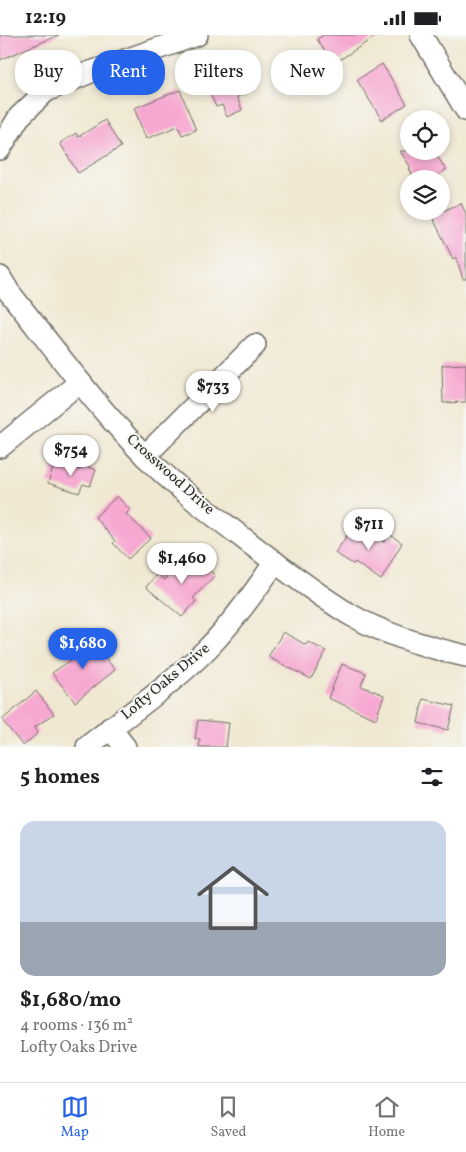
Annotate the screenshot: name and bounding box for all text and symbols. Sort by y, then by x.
text: 12:19 [25,5,66,31]
chip: Buy [15,50,82,95]
chip: Rent [92,50,165,95]
chip: Filters [175,50,261,95]
chip: New [271,50,343,95]
map controls [400,110,450,220]
button: locate [400,110,450,160]
button: layers [400,170,450,220]
pin: $733 [183,371,243,413]
text: $733 [197,376,229,398]
street label: Crosswood Drive [121,430,219,520]
pin: $754 [41,435,101,477]
text: $754 [54,440,88,462]
pin: $711 [339,509,399,551]
text: $711 [354,514,384,536]
pin: $1,460 [141,543,223,585]
text: $1,460 [158,548,206,570]
pin: $1,680 [42,627,124,670]
text: $1,680 [59,633,107,655]
street label: Lofty Oaks Drive [117,639,215,725]
text: 5 homes [20,763,100,792]
icon: filters [418,763,446,791]
icon: home [188,853,278,943]
text: $1,680/mo [20,986,121,1015]
text: 4 rooms · 136 m² [20,1015,133,1037]
text: Lofty Oaks Drive [20,1037,137,1059]
tab: Map [61,1093,89,1142]
tab: Saved [210,1093,247,1142]
tab: Home [368,1093,405,1142]

